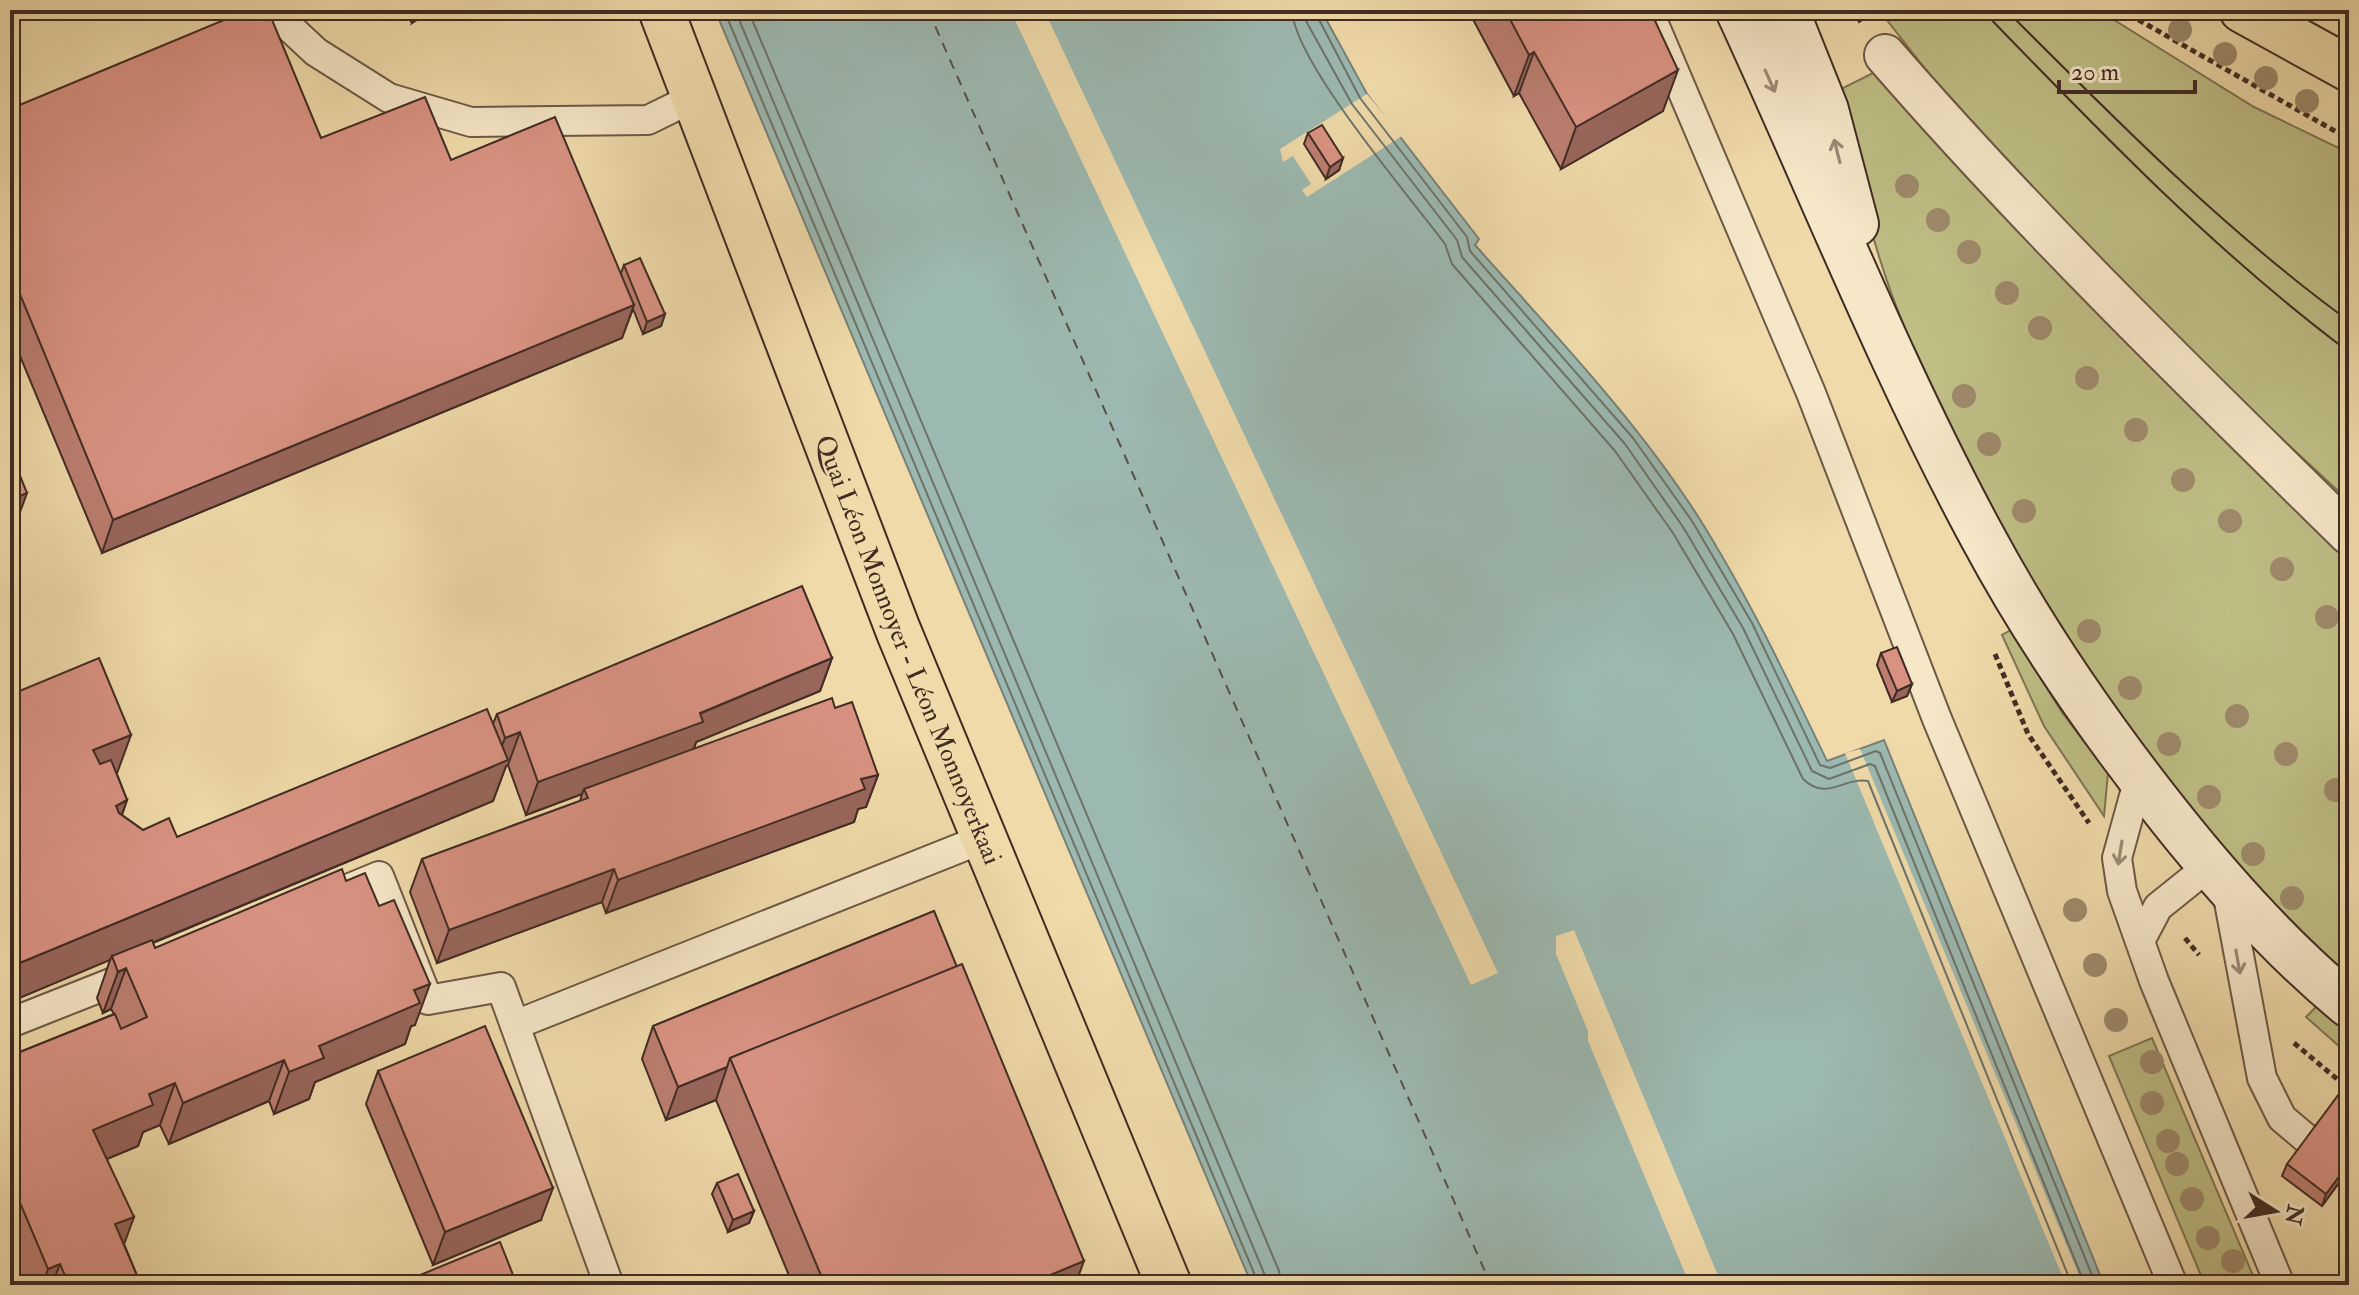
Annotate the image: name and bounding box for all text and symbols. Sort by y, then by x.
scale bar [2059,44,2195,94]
text: 20 m [2071,57,2120,88]
one-way arrow [1763,69,1778,93]
one-way arrow [1828,139,1843,165]
street label: Quai Léon Monnoyer - Léon Monnoyerkaai [808,431,1008,869]
one-way arrow [2112,840,2127,866]
one-way arrow [2232,949,2247,974]
north arrow [2235,1171,2315,1251]
text: N [2278,1201,2309,1227]

